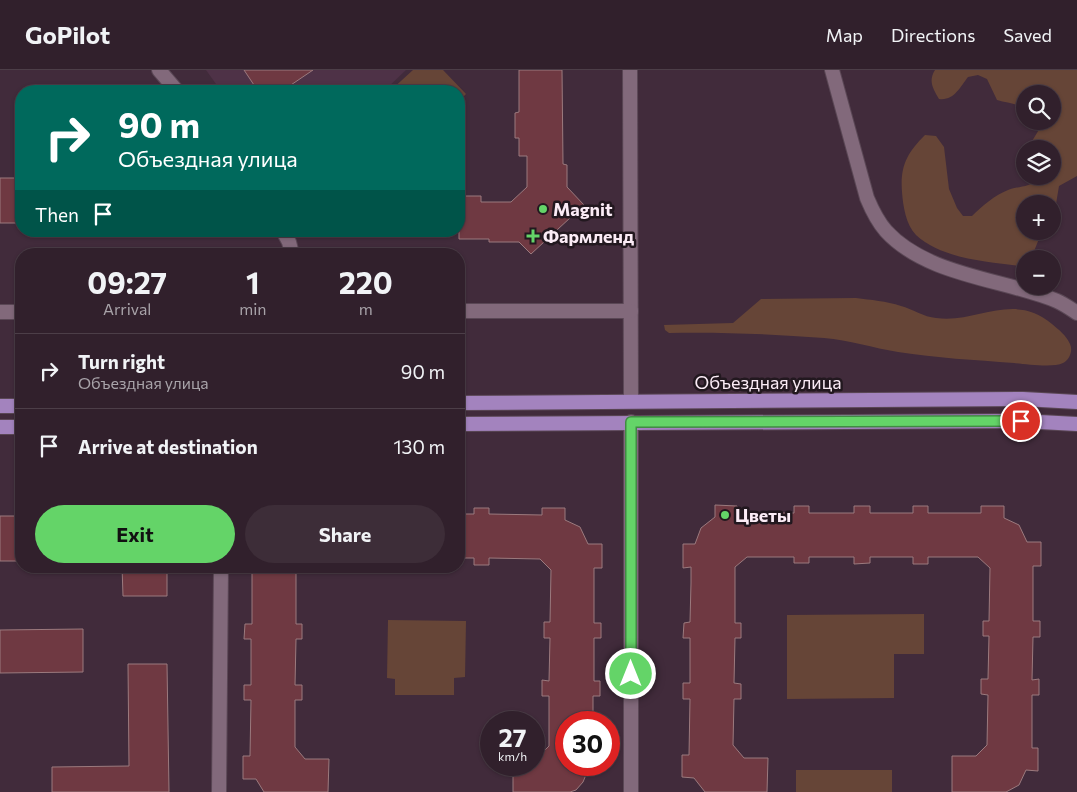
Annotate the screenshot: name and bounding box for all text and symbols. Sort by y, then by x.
text: GoPilot [25,20,110,49]
text: Map [826,24,863,46]
text: Directions [891,24,975,46]
text: Saved [1003,24,1052,46]
map controls [1016,85,1061,295]
button: search [1016,85,1061,130]
text: 90 m [118,102,200,145]
icon: right [35,105,100,170]
button: layers [1016,140,1061,185]
text: Объездная улица [118,145,298,172]
button: + [1016,195,1061,240]
place label: Magnit [553,198,613,220]
icon: arrive [89,200,117,228]
text: Then [35,203,79,226]
marker: Magnit [537,203,549,215]
place label: Фармленд [543,225,634,247]
marker: Фармленд [527,230,539,242]
button: − [1016,250,1061,295]
text: 09:27 [87,263,167,300]
text: 1 [246,263,260,300]
text: 220 [339,263,393,300]
text: Arrival [103,299,151,318]
text: min [239,299,267,318]
text: m [359,299,373,318]
text: Turn right [78,350,165,373]
icon: right [35,357,63,385]
text: 90 m [401,360,445,383]
street label: Объездная улица [695,371,841,393]
text: Объездная улица [78,373,209,392]
pin [1000,400,1042,442]
icon: arrive [1007,407,1035,435]
icon: arrive [35,432,63,460]
text: Arrive at destination [78,435,258,458]
text: 130 m [393,435,445,458]
place label: Цветы [735,504,791,526]
button: Exit [35,505,235,563]
button: Share [245,505,445,563]
marker: Цветы [719,509,731,521]
position arrow [604,647,656,699]
speed limit sign: 30 [555,711,620,776]
text: 27 [499,722,526,752]
text: km/h [498,749,527,763]

